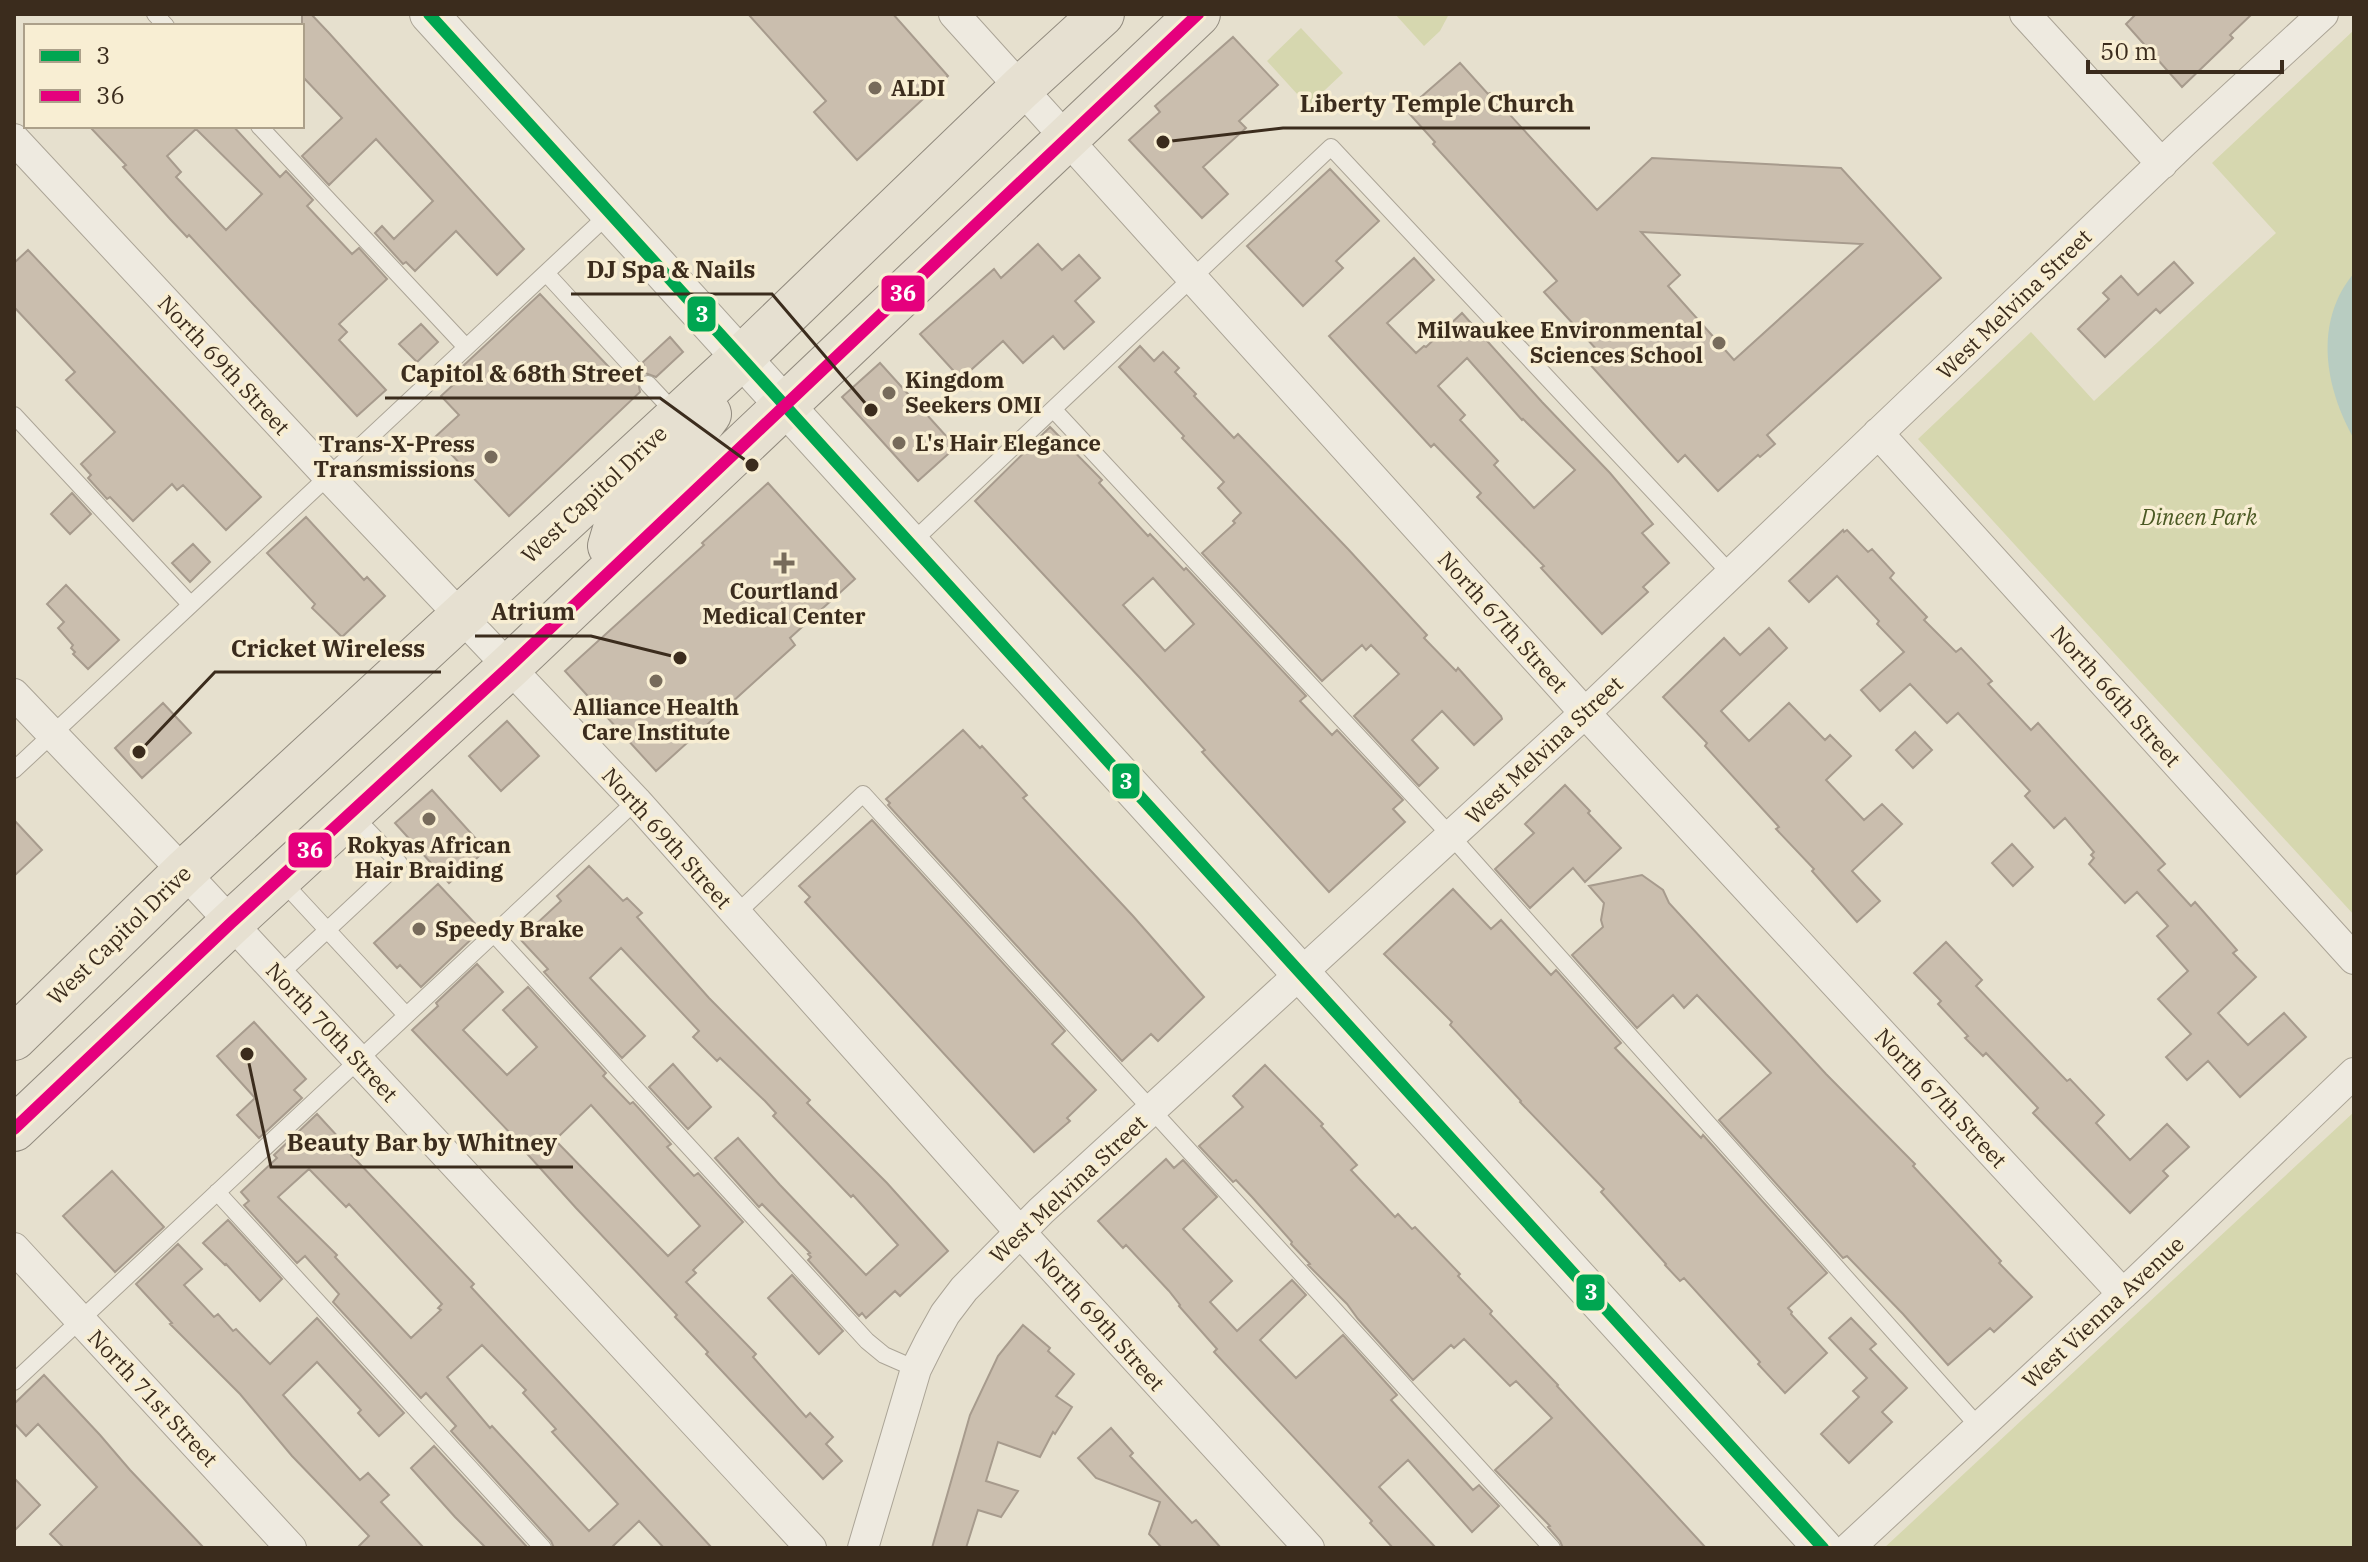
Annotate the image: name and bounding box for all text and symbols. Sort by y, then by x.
legend [24,24,304,128]
scale bar [2088,24,2282,74]
text: 50 m [2100,35,2157,67]
text: 3 [96,39,110,71]
place label: ALDI [891,73,945,102]
text: 36 [96,79,125,111]
marker: ALDI [866,79,884,97]
callout: Liberty Temple Church [1283,80,1590,128]
text: Liberty Temple Church [1300,87,1574,119]
street label: West Melvina Street [1930,222,2098,385]
callout: DJ Spa & Nails [571,246,772,294]
text: DJ Spa & Nails [586,253,756,285]
line badge: 36 [880,274,926,313]
text: 36 [890,278,916,307]
street label: North 69th Street [152,289,297,441]
line badge: 3 [686,295,717,333]
text: 3 [695,299,709,328]
place label: Milwaukee Environmental Sciences School [1417,315,1703,369]
marker: Milwaukee Environmental Sciences School [1710,334,1728,352]
callout: Capitol & 68th Street [385,350,660,398]
text: Capitol & 68th Street [400,357,644,389]
place label: Kingdom Seekers OMI [905,365,1042,419]
marker: Kingdom Seekers OMI [880,384,898,402]
street label: West Capitol Drive [514,418,673,569]
place label: L's Hair Elegance [915,428,1101,457]
place label: Trans-X-Press Transmissions [314,429,475,483]
marker: L's Hair Elegance [890,434,908,452]
marker: Trans-X-Press Transmissions [482,448,500,466]
park label: Dineen Park [2140,502,2257,531]
street label: North 67th Street [1432,545,1575,699]
marker: Courtland Medical Center [773,552,795,574]
place label: Courtland Medical Center [702,576,866,630]
callout: Atrium [475,588,591,636]
text: Atrium [491,595,575,627]
street label: North 66th Street [2045,619,2188,773]
callout: Cricket Wireless [215,624,441,672]
text: Cricket Wireless [231,632,425,664]
street label: West Melvina Street [1459,669,1629,830]
marker: Alliance Health Care Institute [647,672,665,690]
place label: Alliance Health Care Institute [573,692,739,746]
street label: North 69th Street [596,761,739,915]
line badge: 3 [1111,762,1141,800]
text: 3 [1119,766,1133,795]
marker: Rokyas African Hair Braiding [420,810,438,828]
place label: Rokyas African Hair Braiding [347,830,511,884]
line badge: 36 [287,831,333,869]
text: 36 [297,835,323,864]
street label: West Capitol Drive [40,858,197,1011]
place label: Speedy Brake [435,914,584,943]
marker: Speedy Brake [410,920,428,938]
street label: North 70th Street [260,956,405,1108]
street label: North 67th Street [1869,1022,2014,1174]
street label: West Melvina Street [983,1108,1153,1269]
callout: Beauty Bar by Whitney [271,1119,573,1167]
text: Beauty Bar by Whitney [287,1126,558,1158]
street label: West Vienna Avenue [2016,1229,2190,1394]
street label: North 69th Street [1029,1243,1172,1397]
line badge: 3 [1575,1273,1606,1312]
text: 3 [1584,1277,1598,1306]
street label: North 71st Street [82,1323,225,1473]

